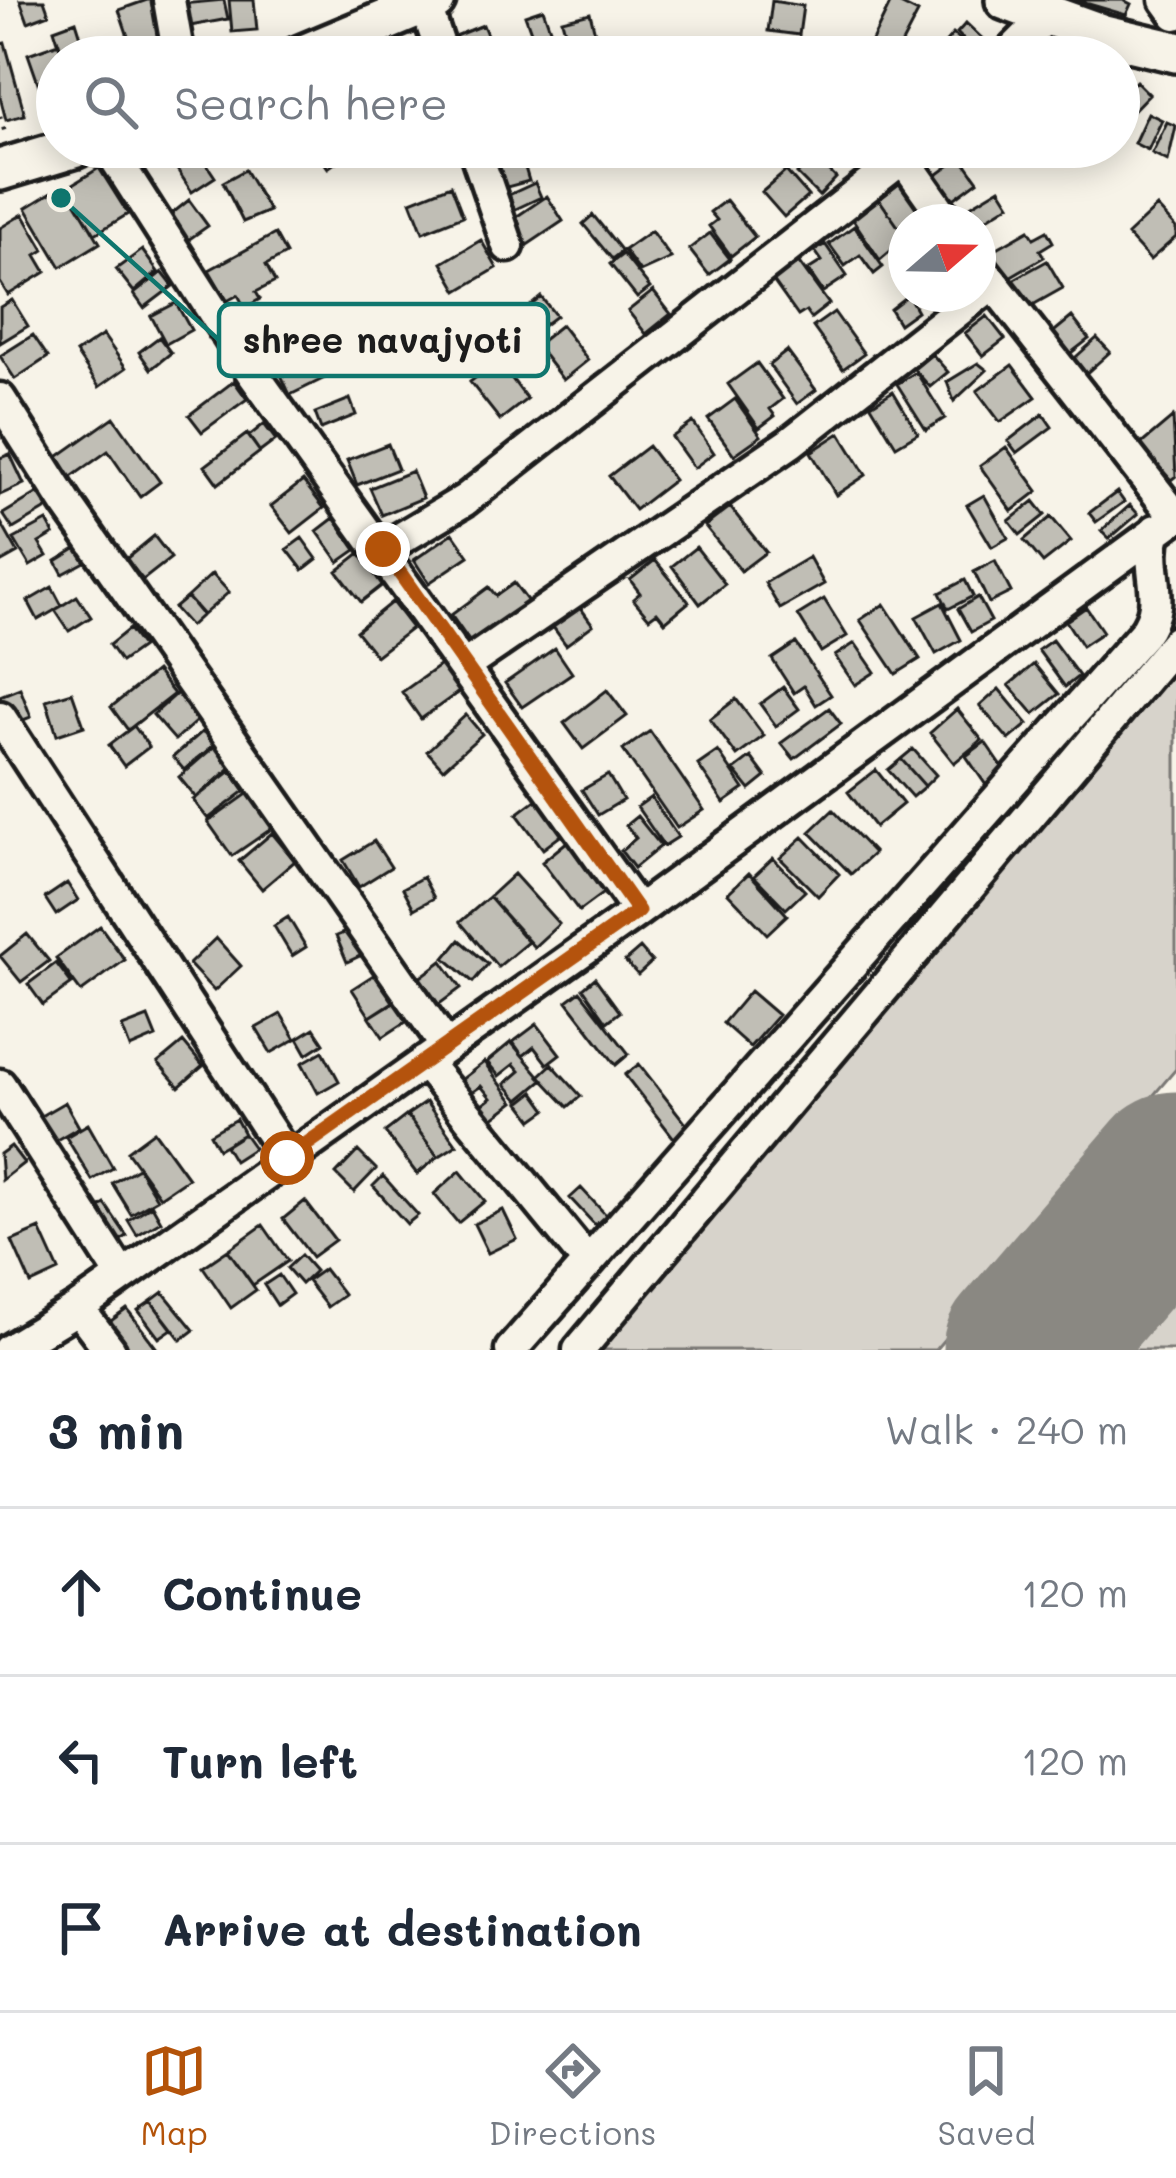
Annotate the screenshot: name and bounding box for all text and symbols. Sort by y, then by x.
search box [36,36,1140,168]
icon: search [78,69,144,135]
text: Search here [174,73,448,131]
north arrow [888,204,996,312]
callout: shree navajyoti [219,304,548,376]
text: shree navajyoti [242,315,524,363]
route end [356,522,410,576]
route start [260,1131,314,1185]
text: 3 min [48,1395,184,1462]
text: Walk · 240 m [885,1403,1128,1454]
icon: ahead [48,1559,114,1625]
text: Continue [162,1563,362,1621]
text: 120 m [1021,1566,1128,1617]
icon: left [48,1727,114,1793]
text: Turn left [162,1731,358,1789]
text: 120 m [1021,1734,1128,1785]
icon: arrive [48,1895,114,1961]
text: Arrive at destination [162,1899,642,1957]
tab: Map [141,2038,208,2153]
tab: Directions [489,2038,656,2153]
tab: Saved [938,2038,1035,2153]

